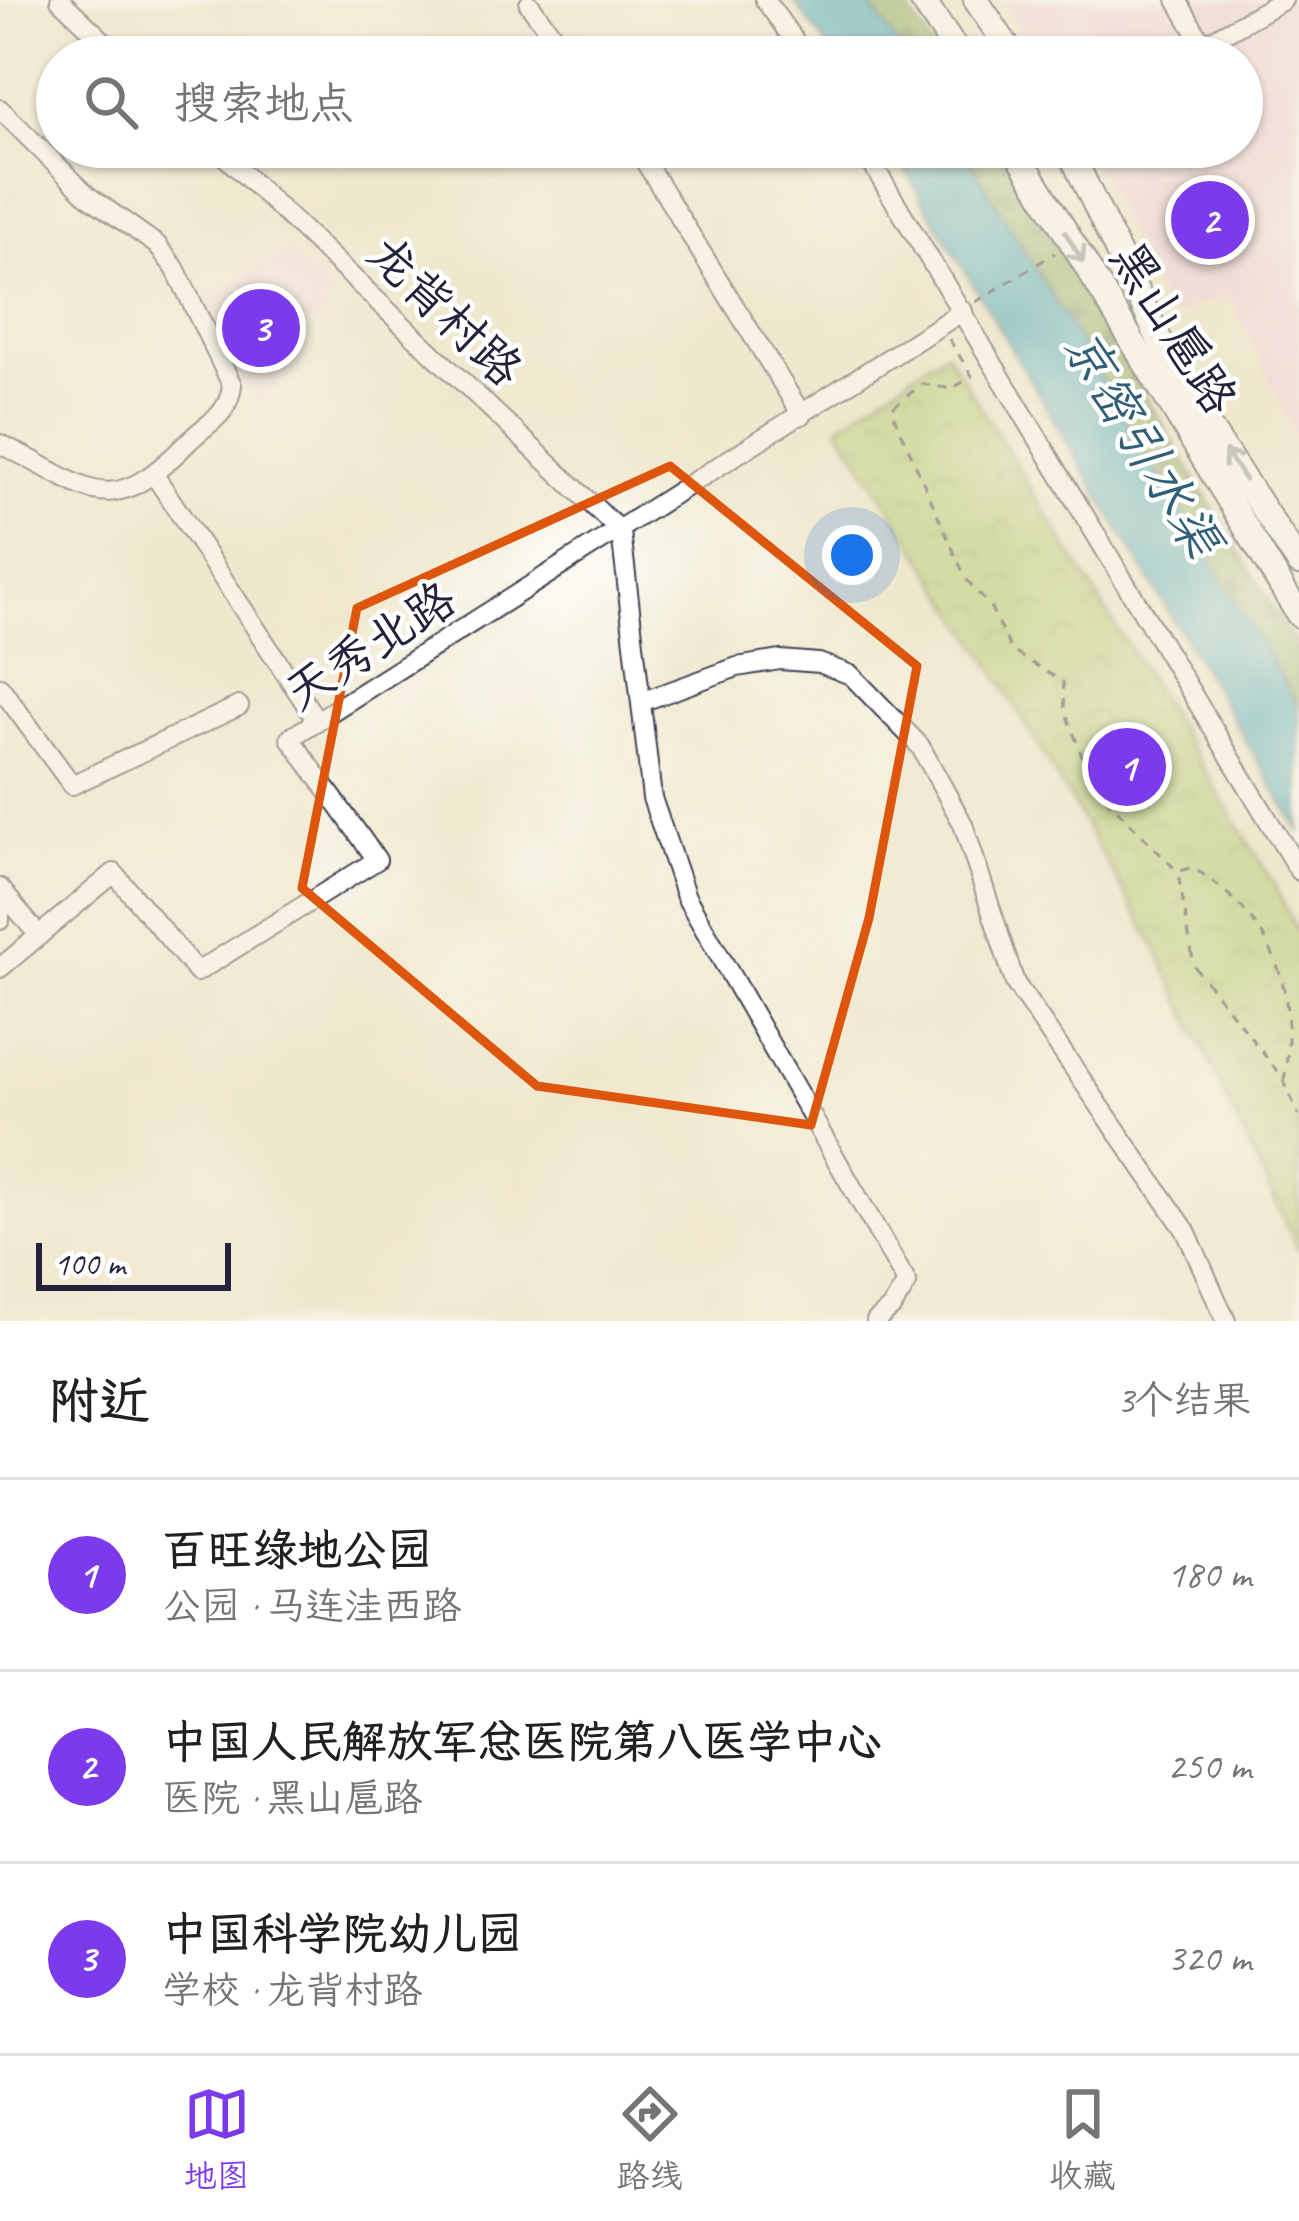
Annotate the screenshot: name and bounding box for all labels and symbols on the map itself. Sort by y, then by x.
pin: 2 [1171,175,1249,265]
street label: 龙背村路 [355,223,535,399]
one-way arrow [1062,229,1086,263]
street label: 黑山扈路 [1098,231,1250,425]
pin: 3 [222,283,300,373]
water label: 京密引水渠 [1049,317,1237,572]
one-way arrow [1222,449,1247,483]
your location [822,525,882,585]
street label: 天秀北路 [273,569,467,723]
pin: 1 [1088,722,1166,812]
scale bar [36,1237,231,1290]

